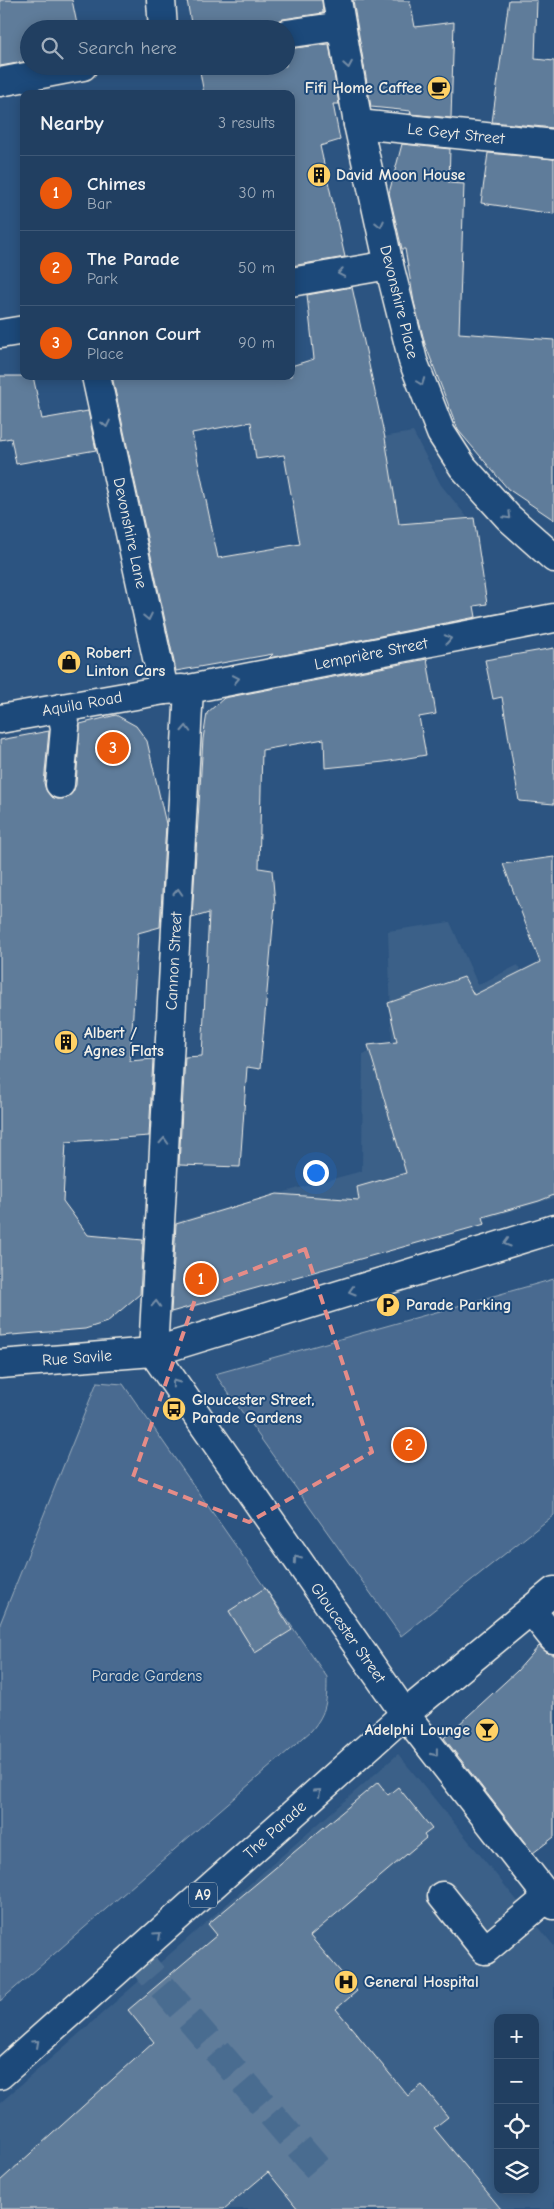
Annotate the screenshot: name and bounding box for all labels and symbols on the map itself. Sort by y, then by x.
one-way arrow [342,61,352,70]
cafe icon: Fifi Home Caffee [426,75,452,101]
place label: Fifi Home Caffee [305,79,422,97]
street label: Le Geyt Street [406,120,506,148]
building icon: David Moon House [306,162,332,188]
place label: David Moon House [336,166,465,184]
one-way arrow [374,220,385,229]
street label: Devonshire Place [376,243,422,361]
one-way arrow [337,268,346,278]
one-way arrow [415,377,425,385]
one-way arrow [100,419,111,428]
street label: Devonshire Lane [109,476,151,590]
one-way arrow [502,511,511,520]
one-way arrow [142,612,153,621]
street label: Lemprière Street [313,634,430,674]
one-way arrow [443,635,452,645]
place label: Robert Linton Cars [86,644,165,680]
shop icon: Robert Linton Cars [56,649,82,675]
one-way arrow [232,675,241,685]
street label: Aquila Road [41,688,123,720]
one-way arrow [181,725,192,733]
pin: 3 [97,729,129,767]
one-way arrow [172,887,183,895]
street label: Cannon Street [162,911,186,1011]
place label: Albert / Agnes Flats [84,1024,164,1060]
building icon: Albert / Agnes Flats [53,1029,79,1055]
one-way arrow [159,1137,170,1145]
your location [303,1160,329,1186]
one-way arrow [504,1238,512,1248]
pin: 1 [185,1260,217,1298]
one-way arrow [348,1285,357,1295]
parking icon: Parade Parking [375,1292,401,1318]
place label: Parade Parking [406,1296,512,1314]
one-way arrow [150,1299,161,1307]
street label: Rue Savile [41,1347,113,1369]
one-way arrow [172,1379,181,1389]
place label: Gloucester Street, Parade Gardens [192,1391,315,1427]
bus stop icon: Gloucester Street, Parade Gardens [161,1396,187,1422]
pin: 2 [393,1426,425,1464]
one-way arrow [294,1556,303,1565]
street label: Gloucester Street [307,1580,389,1687]
park label: Parade Gardens [92,1667,202,1685]
bar icon: Adelphi Lounge [474,1717,500,1743]
place label: Adelphi Lounge [365,1721,470,1739]
one-way arrow [429,1747,438,1757]
one-way arrow [313,1788,322,1797]
street label: The Parade [240,1797,310,1863]
road number: A9 [189,1882,217,1908]
one-way arrow [152,1932,161,1941]
hospital icon: General Hospital [333,1969,359,1995]
place label: General Hospital [364,1973,479,1991]
one-way arrow [31,2040,40,2049]

